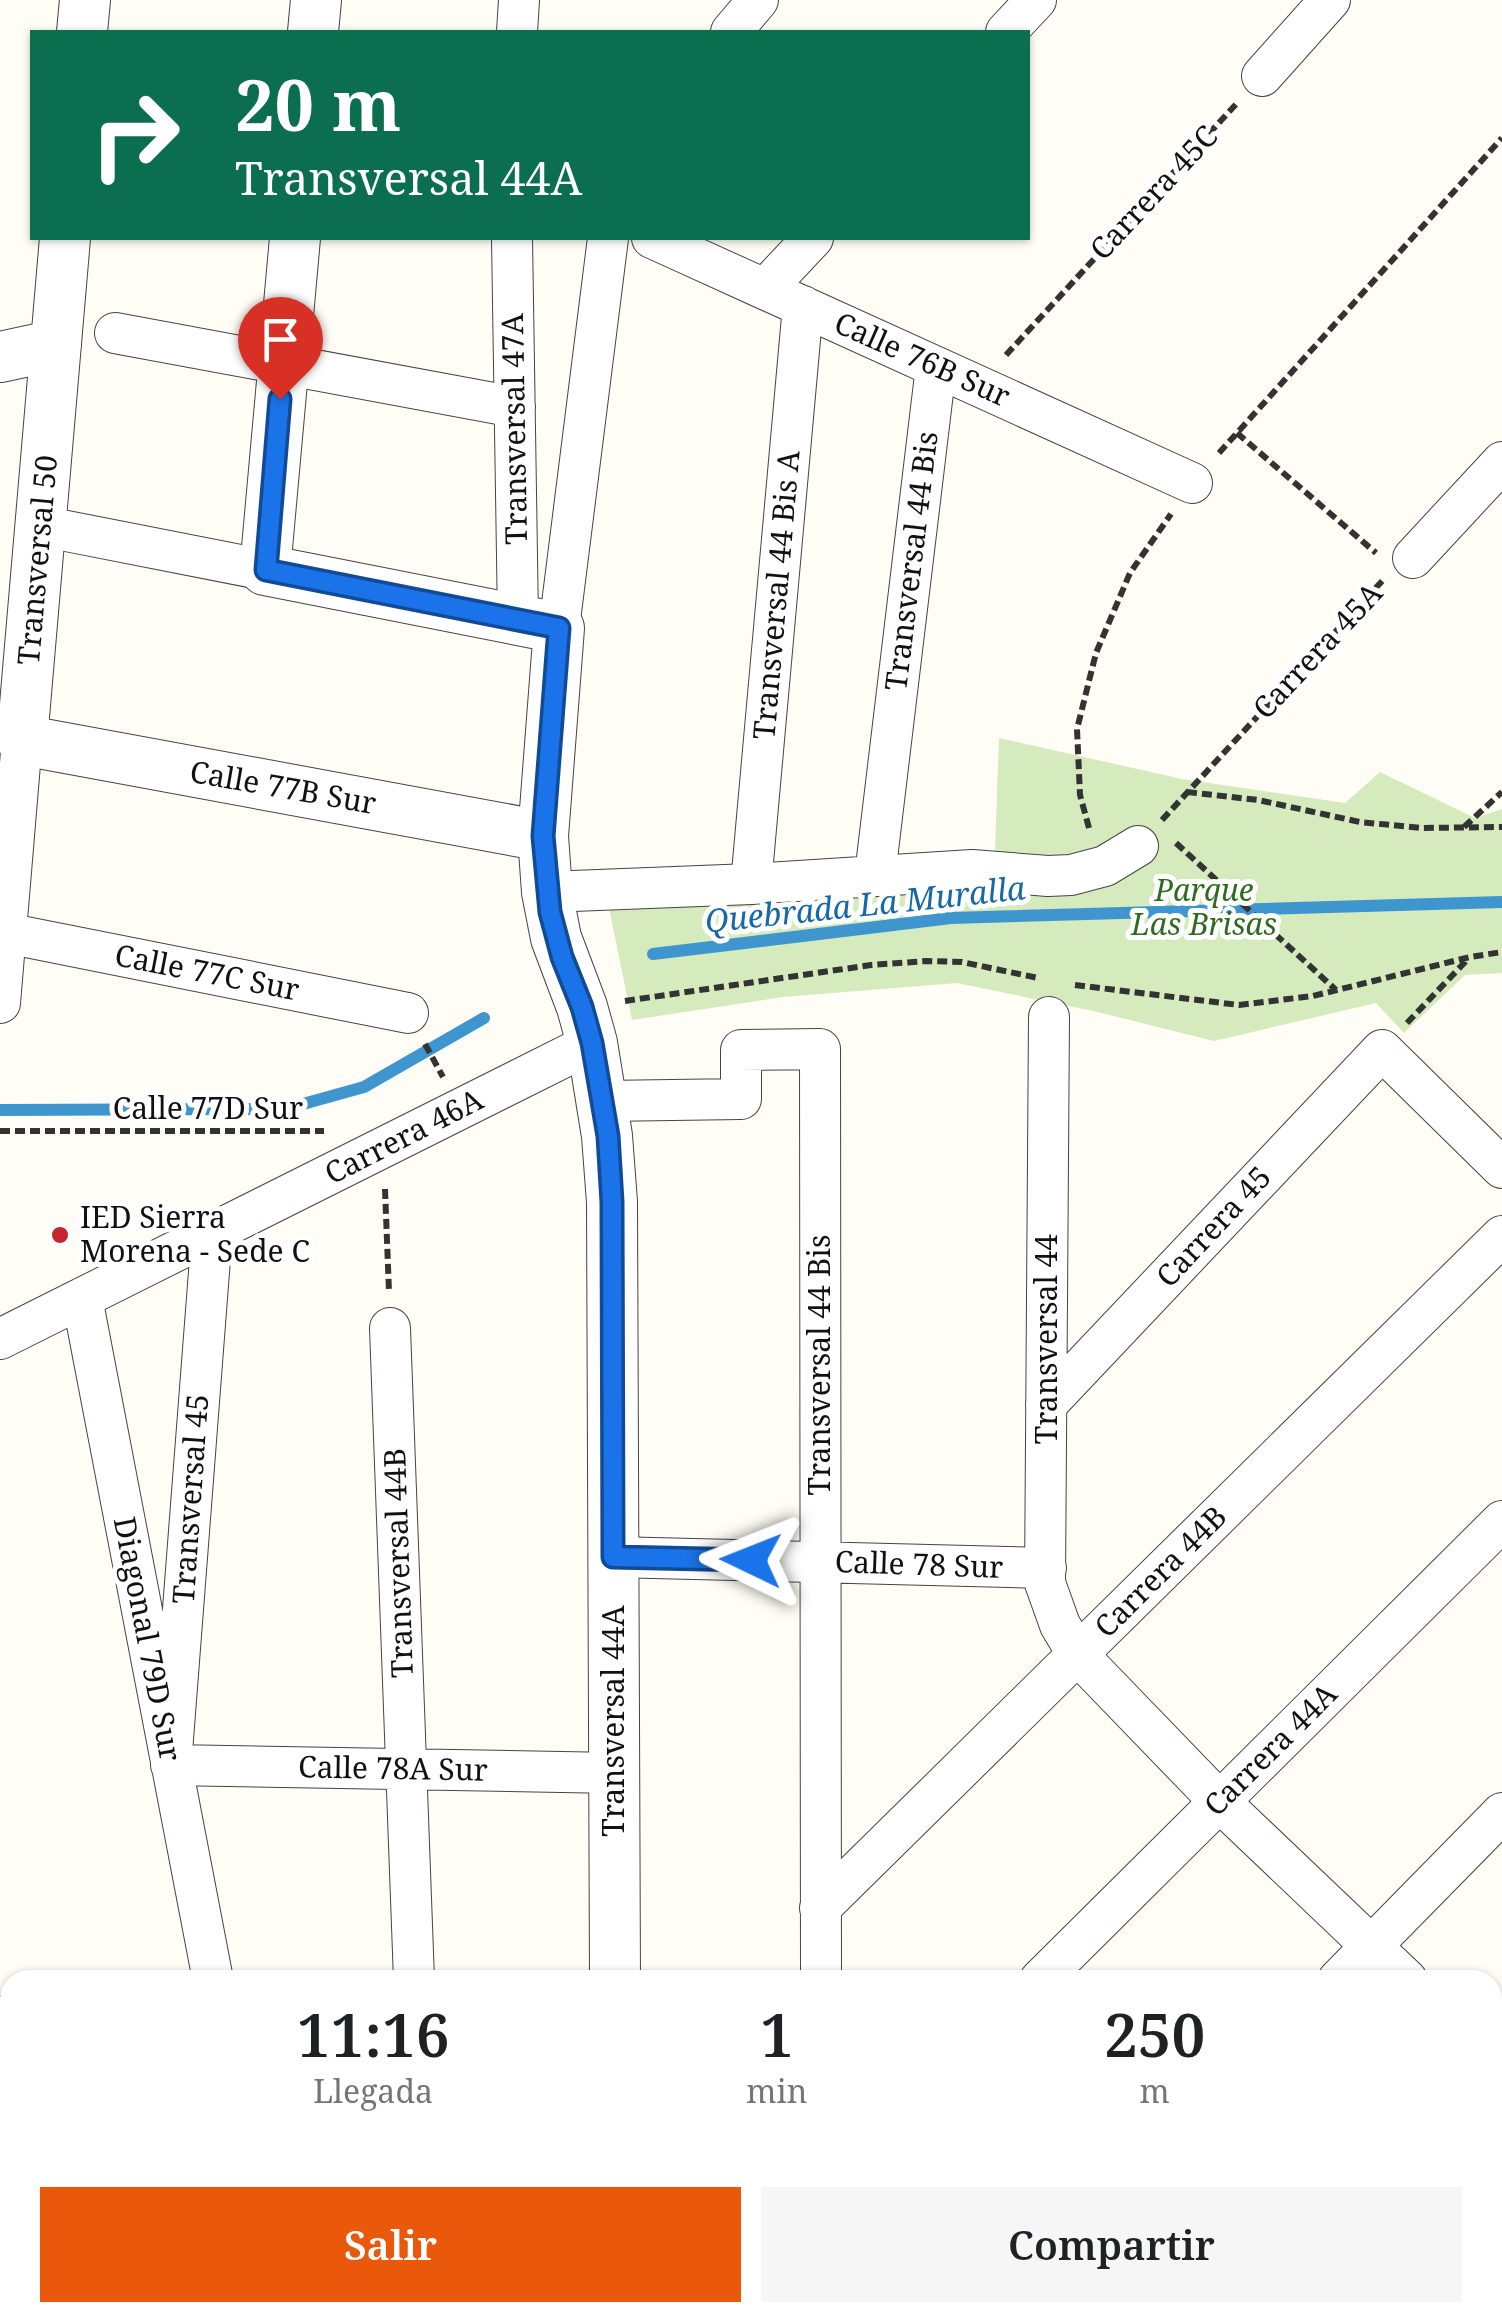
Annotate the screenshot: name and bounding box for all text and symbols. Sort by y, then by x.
text: 20 m [235,56,401,152]
icon: right [70,70,200,200]
street label: Carrera 45C [1080,116,1226,268]
text: Transversal 44A [235,147,582,208]
pin [238,297,323,400]
street label: Calle 76B Sur [828,302,1017,416]
icon: arrive [253,312,308,367]
street label: Transversal 47A [491,312,536,545]
street label: Transversal 44 Bis [874,429,947,693]
street label: Transversal 44 Bis A [742,448,809,741]
street label: Transversal 50 [7,453,66,666]
street label: Carrera 45A [1243,572,1391,727]
street label: Calle 77B Sur [187,750,380,823]
water label: Quebrada La Muralla [703,865,1028,942]
park label: Parque Las Brisas [1130,869,1277,944]
street label: Calle 77C Sur [112,934,303,1009]
street label: Carrera 46A [317,1078,490,1193]
street label: Calle 77D Sur [113,1087,303,1128]
street label: Carrera 45 [1146,1157,1280,1295]
place label: IED Sierra Morena - Sede C [80,1196,310,1271]
marker: IED Sierra Morena - Sede C [49,1224,71,1246]
street label: Transversal 44 [1025,1234,1066,1444]
street label: Transversal 44 Bis [798,1235,839,1495]
street label: Transversal 45 [162,1393,217,1605]
street label: Transversal 44B [373,1447,422,1679]
street label: Carrera 44B [1085,1496,1235,1646]
position arrow [699,1508,803,1612]
street label: Diagonal 79D Sur [105,1513,192,1764]
street label: Calle 78 Sur [834,1540,1004,1587]
street label: Transversal 44A [592,1604,633,1837]
street label: Carrera 44A [1194,1673,1346,1824]
street label: Calle 78A Sur [298,1745,488,1790]
text: 11:16 [297,1993,450,2075]
text: 1 [760,1993,794,2075]
text: 250 [1104,1993,1205,2075]
text: Llegada [313,2069,433,2112]
text: min [746,2069,807,2112]
text: m [1140,2069,1170,2112]
button: Salir [40,2187,741,2302]
button: Compartir [761,2187,1462,2302]

